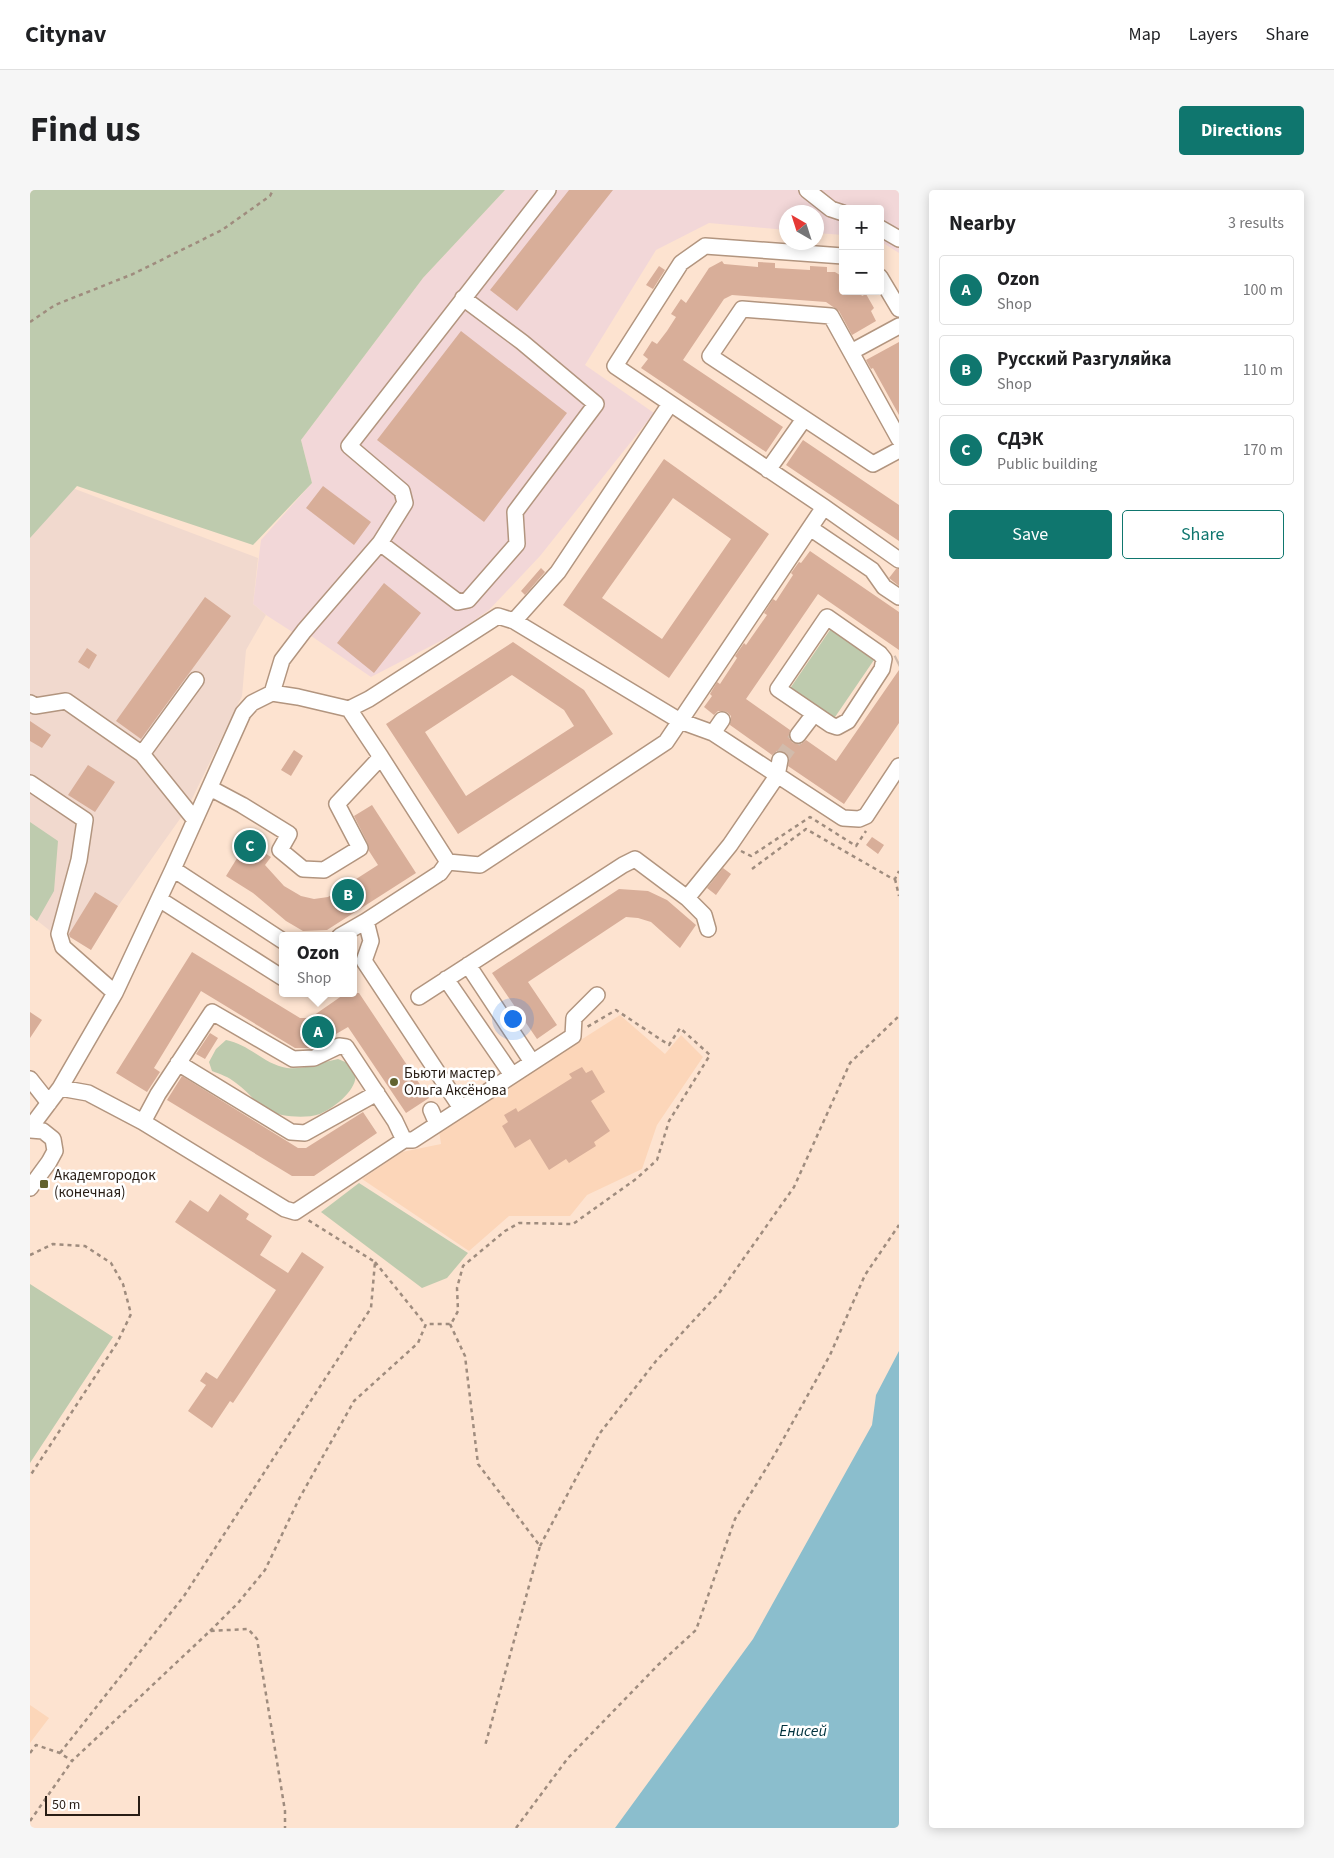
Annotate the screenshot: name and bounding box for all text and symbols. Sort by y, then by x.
text: Citynav [25,17,106,52]
text: Map [1129,22,1161,47]
text: Layers [1189,22,1238,47]
text: Share [1266,22,1309,47]
text: Find us [30,105,140,155]
button: Directions [1179,106,1304,155]
north arrow [779,205,824,250]
map controls [839,205,884,295]
button: + [839,205,884,250]
text: Nearby [949,208,1016,238]
text: 3 results [1228,212,1284,234]
button: − [839,250,884,295]
text: Ozon [997,266,1040,293]
text: A [961,279,971,301]
text: 100 m [1243,279,1283,301]
text: Shop [997,293,1032,315]
text: Русский Разгуляйка [997,346,1172,373]
text: B [961,359,971,381]
text: 110 m [1243,359,1283,381]
text: Shop [997,373,1032,395]
text: СДЭК [997,426,1044,453]
text: C [961,439,971,461]
text: 170 m [1243,439,1283,461]
text: Public building [997,453,1097,475]
button: Save [949,510,1112,559]
button: Share [1122,510,1284,559]
pin: C [234,827,266,865]
pin: B [332,876,364,914]
popup [279,932,357,997]
text: Ozon [297,940,339,967]
text: Shop [297,967,331,989]
your location [500,1006,526,1032]
pin: A [302,1013,334,1051]
place label: Бьюти мастер Oльга Аксёнова [404,1063,507,1101]
marker: Бьюти мастер Oльга Аксёнова [388,1076,400,1088]
place label: Академгородок (конечная) [54,1165,156,1203]
marker: Академгородок (конечная) [38,1178,50,1190]
water label: Енисей [779,1720,827,1742]
scale bar [45,1793,140,1816]
text: 50 m [52,1795,80,1815]

